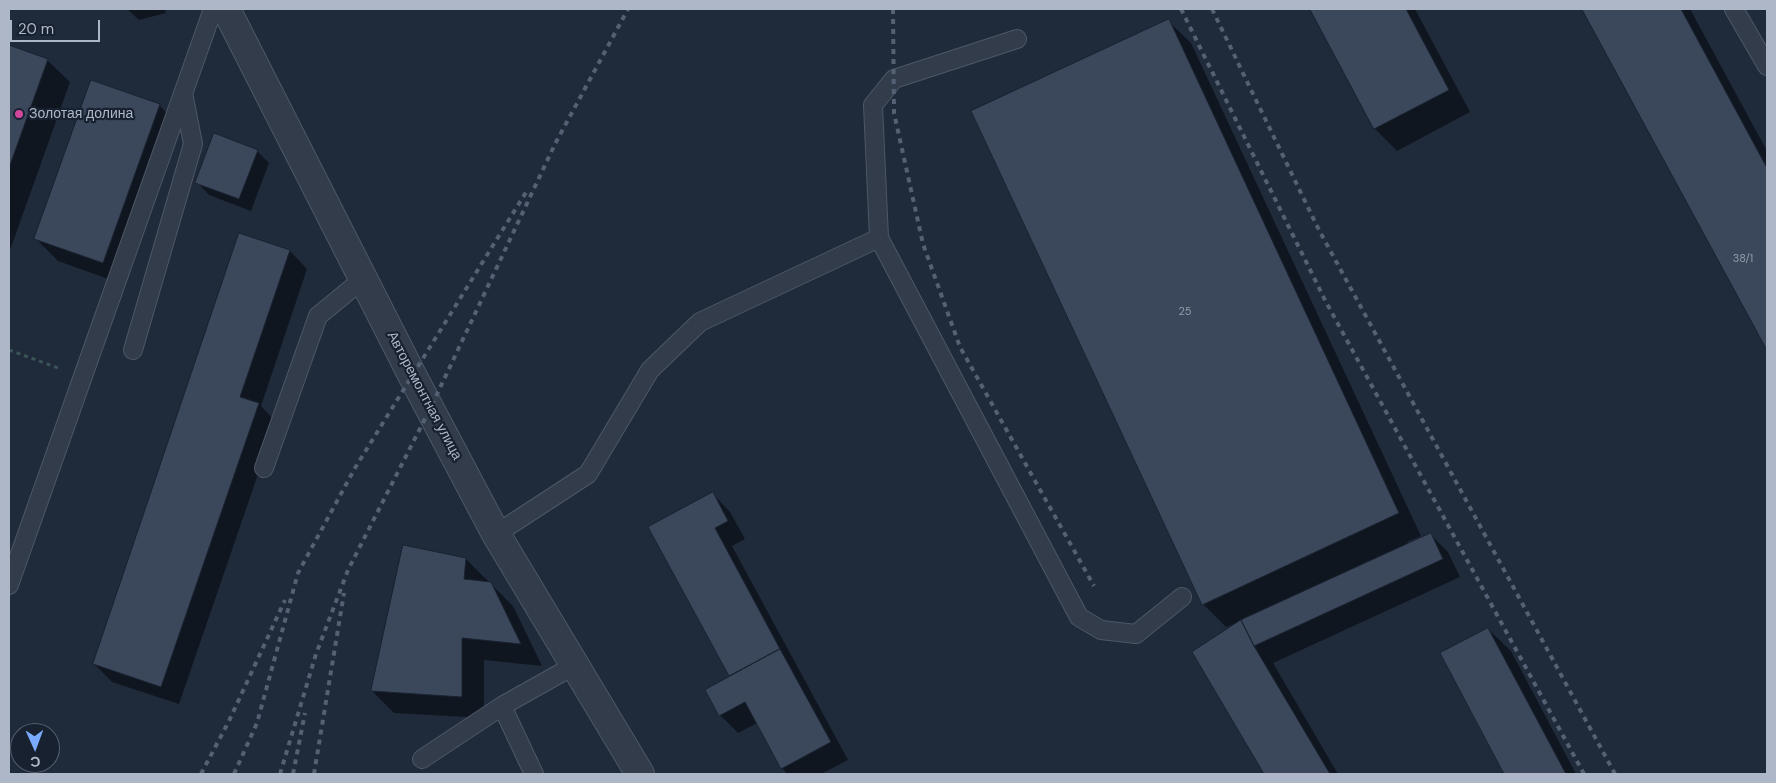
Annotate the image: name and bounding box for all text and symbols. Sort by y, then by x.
scale bar [12,10,102,42]
text: 20 m [18,19,54,39]
place label: Золотая долина [29,106,133,122]
marker: Золотая долина [13,108,25,120]
house number: 38/1 [1733,252,1753,266]
house number: 25 [1178,305,1192,319]
street label: Авторемонтная улица [383,329,465,463]
north arrow [10,723,60,773]
text: С [30,753,41,771]

